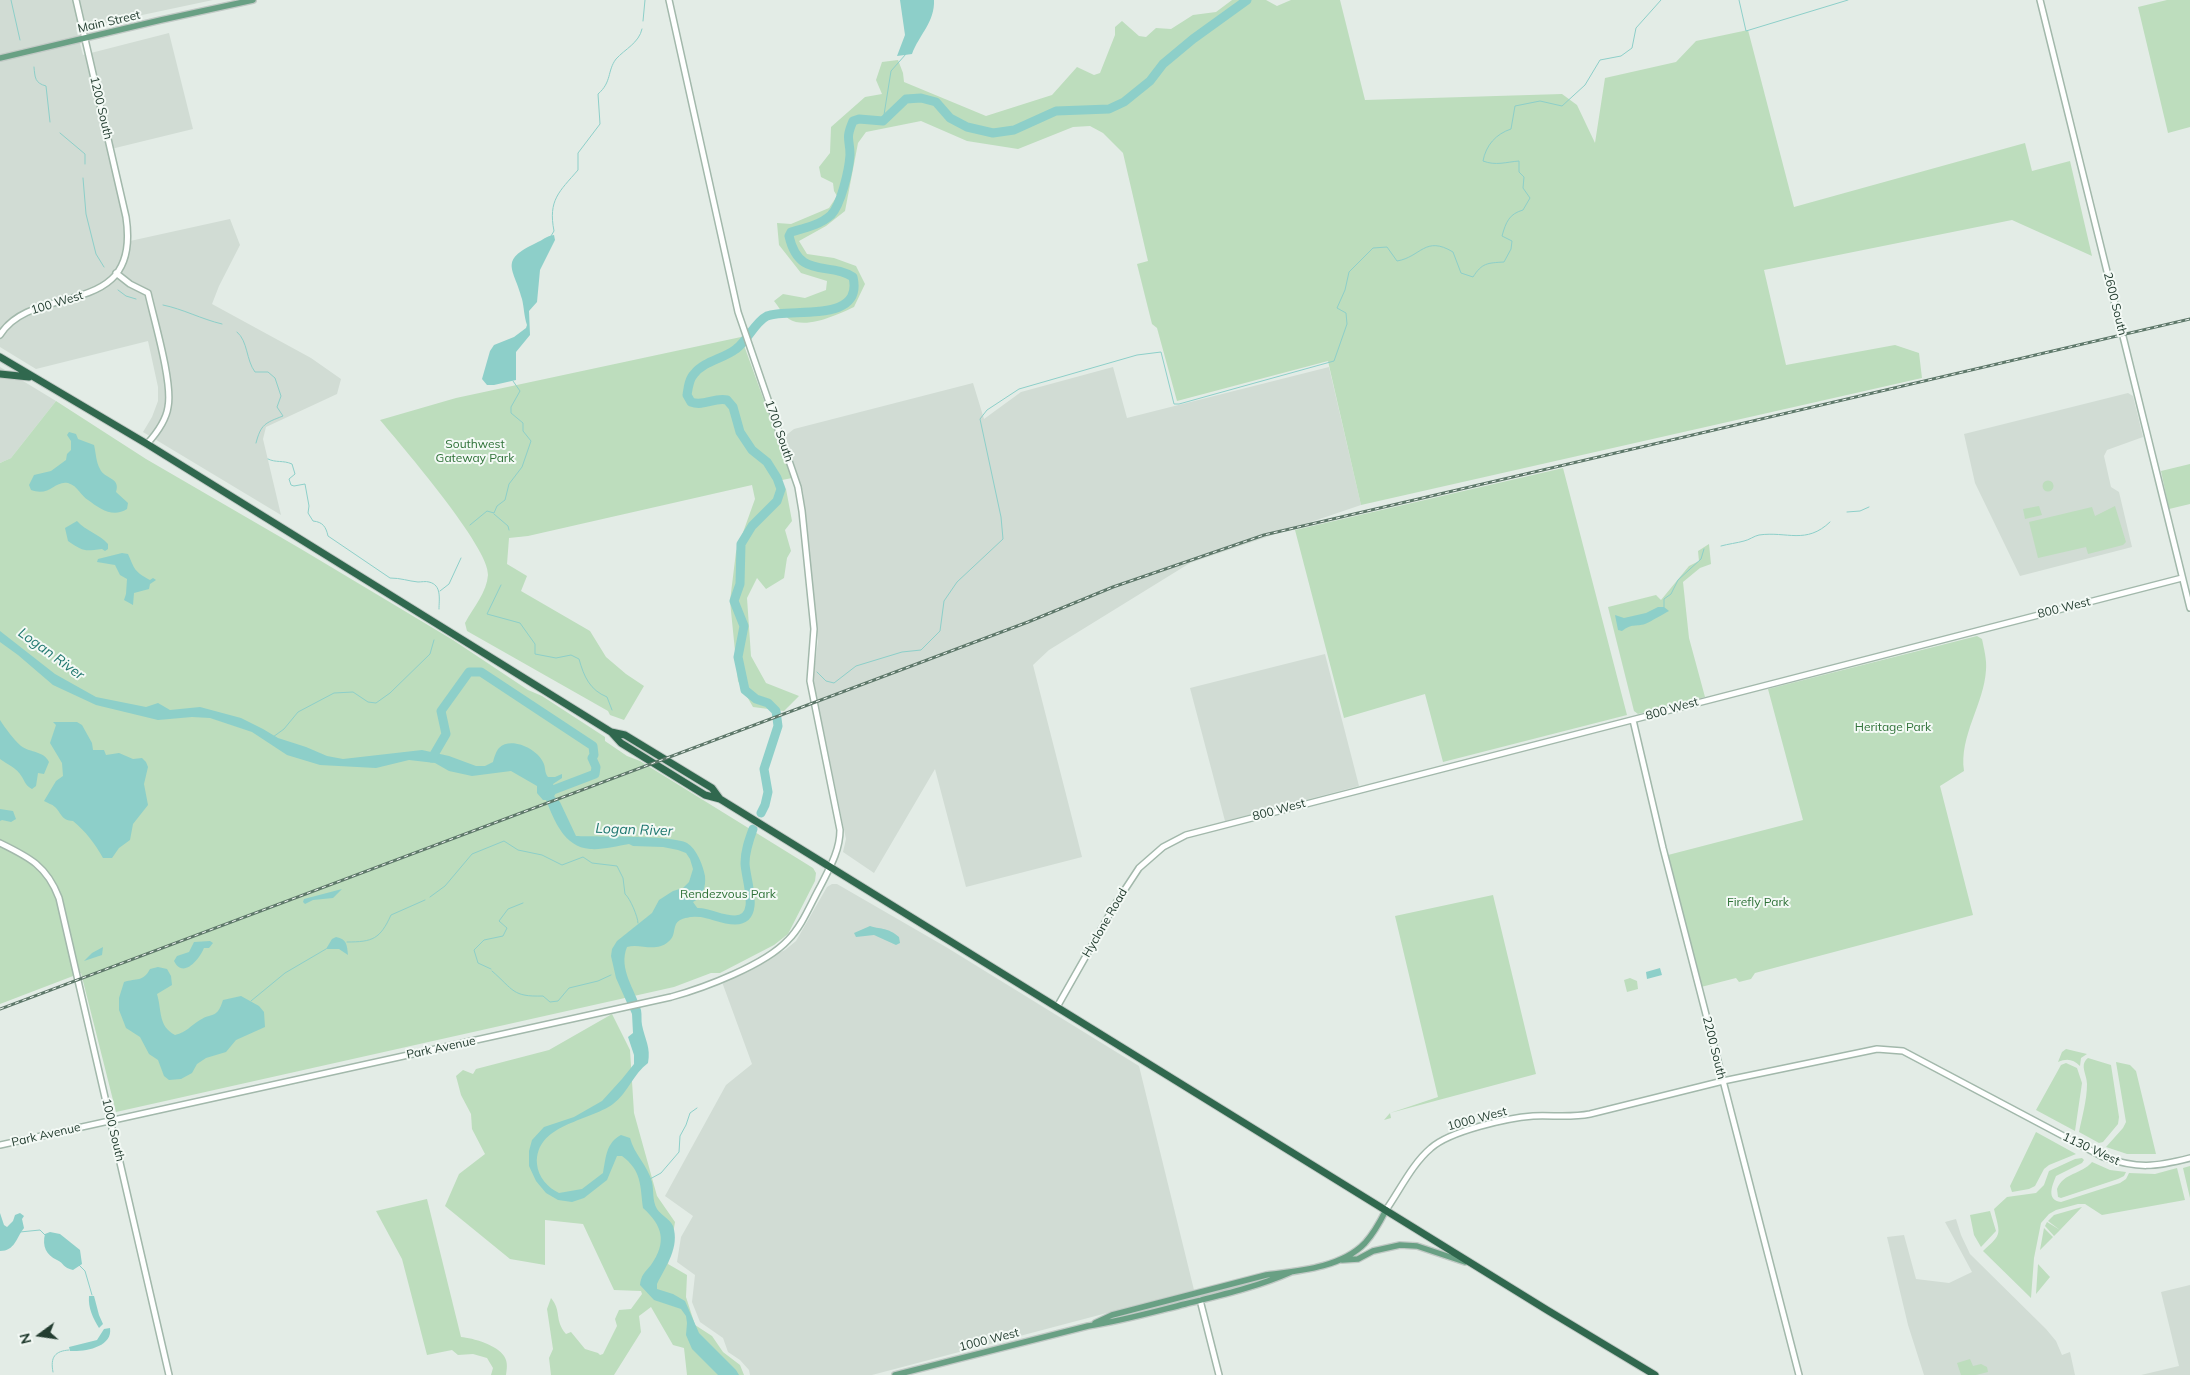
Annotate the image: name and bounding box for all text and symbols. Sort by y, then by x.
street label: Main Street [76,8,142,36]
street label: 1200 South [87,75,115,141]
street label: 2600 South [2100,271,2130,337]
street label: 100 West [29,288,85,318]
street label: 1700 South [762,398,796,464]
park label: Southwest Gateway Park [436,437,514,465]
street label: 800 West [2036,594,2092,622]
water label: Logan River [15,624,87,684]
street label: 800 West [1644,695,1700,723]
park label: Heritage Park [1855,720,1931,734]
street label: 800 West [1251,796,1307,824]
water label: Logan River [595,820,673,840]
street label: Hyclone Road [1079,886,1131,960]
park label: Rendezvous Park [680,887,776,901]
park label: Firefly Park [1727,895,1789,909]
street label: 2200 South [1699,1015,1729,1081]
street label: Park Avenue [405,1034,477,1062]
street label: 1000 South [99,1097,127,1163]
street label: 1000 West [1446,1104,1508,1134]
street label: Park Avenue [10,1120,82,1150]
street label: 1130 West [2060,1130,2122,1168]
north arrow [15,1310,65,1360]
street label: 1000 West [958,1326,1020,1354]
text: N [15,1331,35,1346]

